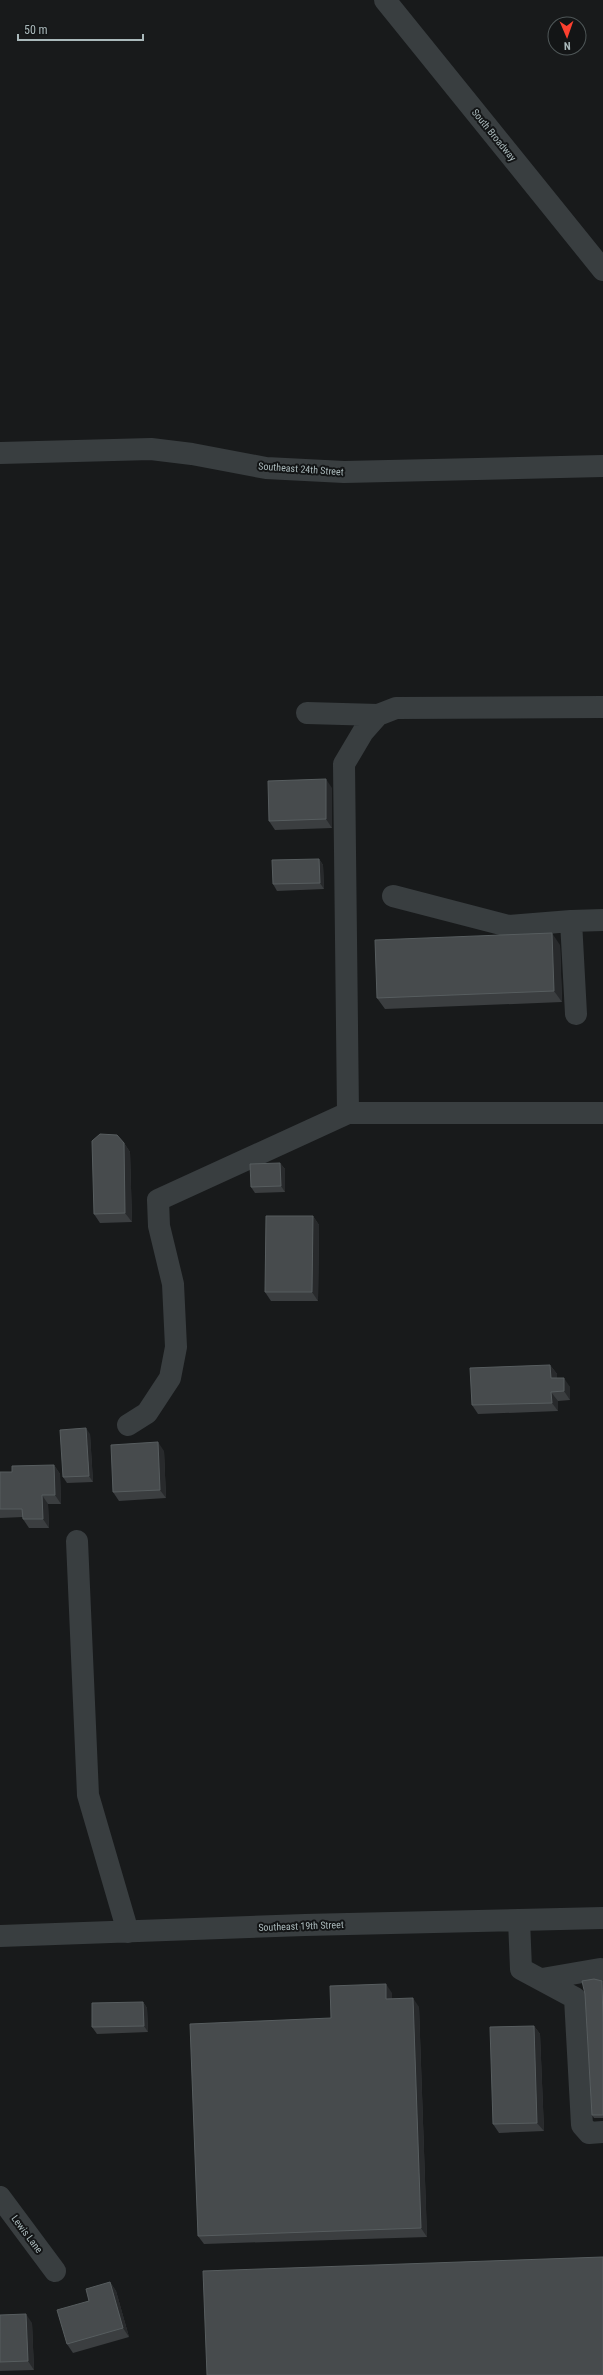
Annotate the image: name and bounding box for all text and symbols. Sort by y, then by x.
scale bar [18,16,143,42]
north arrow [547,16,587,56]
text: 50 m [24,23,48,37]
text: N [563,39,571,52]
street label: South Broadway [470,107,518,163]
street label: Southeast 24th Street [258,461,344,477]
street label: Southeast 19th Street [258,1919,344,1933]
street label: Lewis Lane [9,2213,45,2255]

